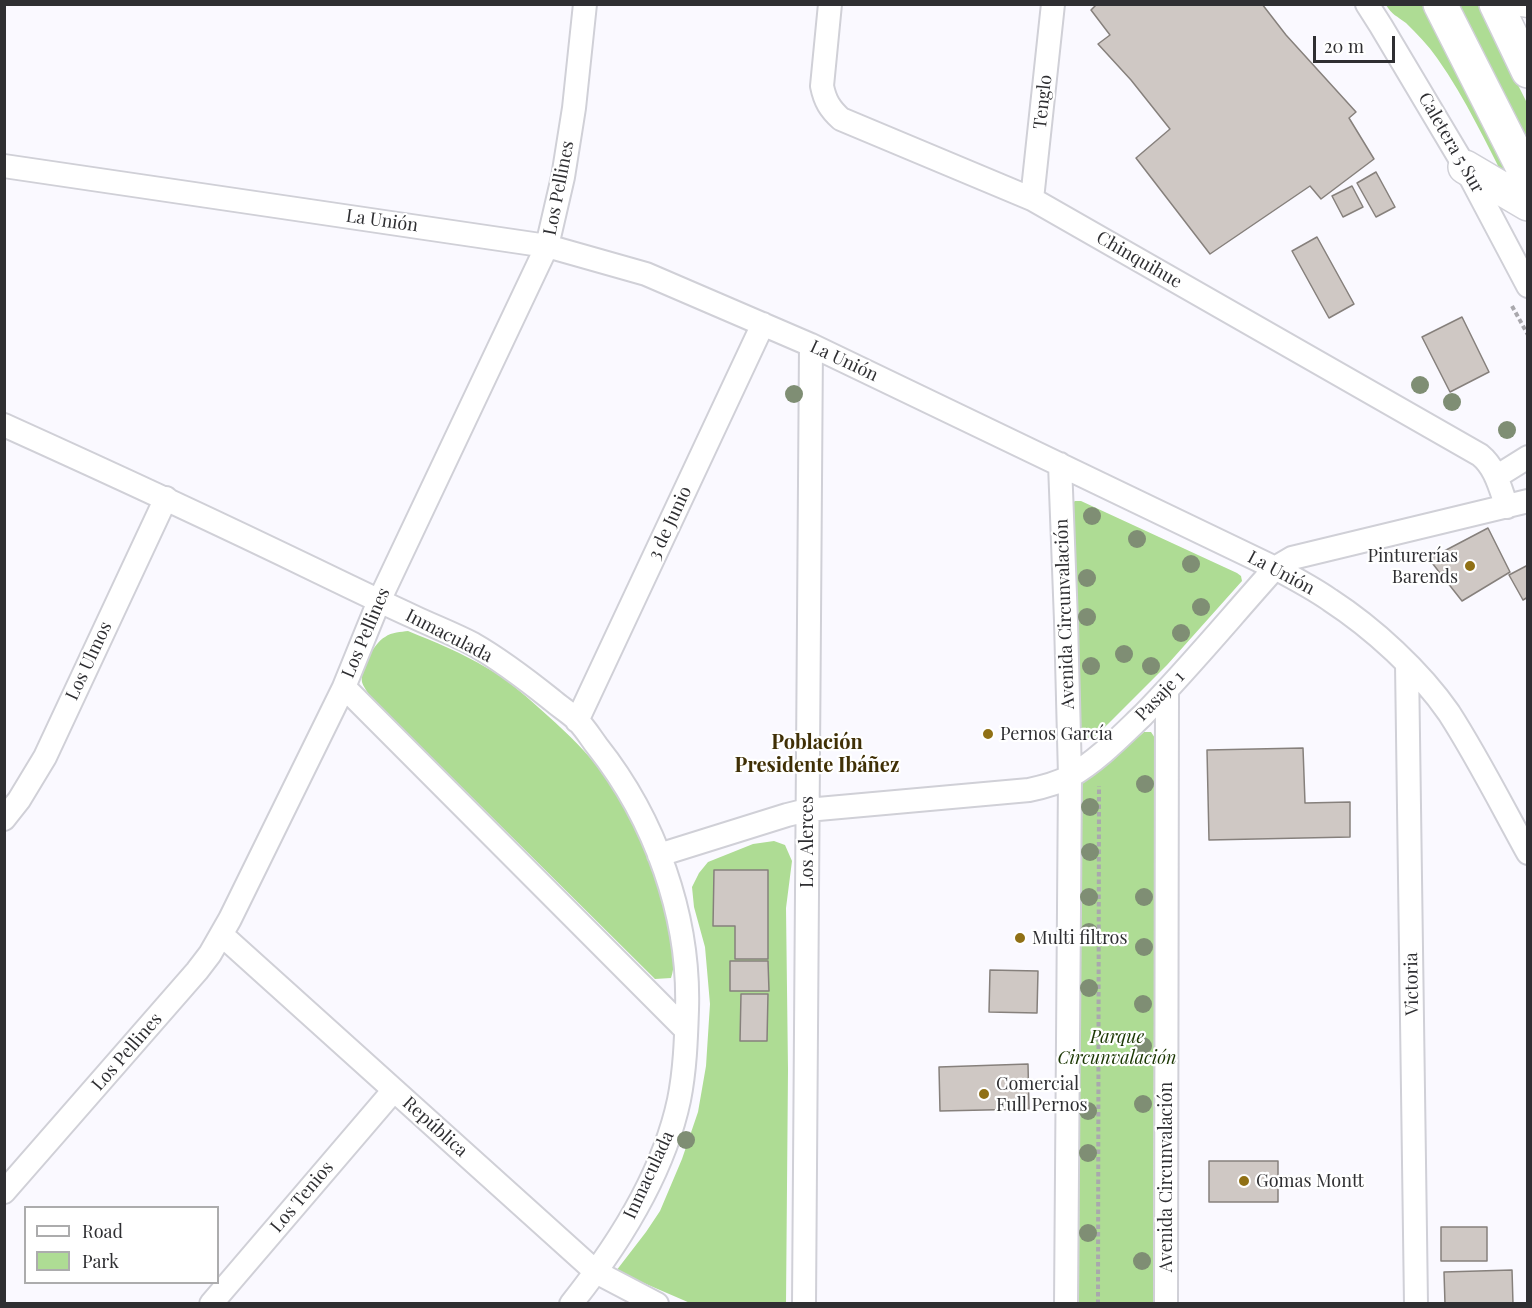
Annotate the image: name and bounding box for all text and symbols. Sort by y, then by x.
scale bar [1316,24,1398,62]
text: 20 m [1324,34,1364,58]
street label: Tenglo [1029,74,1057,130]
street label: Caletera 5 Sur [1414,89,1488,197]
street label: Los Pellines [539,139,579,237]
street label: La Unión [345,205,419,237]
street label: Chinquihue [1092,227,1186,293]
street label: La Unión [807,336,881,386]
street label: 3 de Junio [644,483,696,563]
street label: Avenida Circunvalación [1051,518,1079,710]
place label: Pinturerías Barends [1368,545,1458,588]
street label: La Unión [1244,546,1318,600]
marker: Pinturerías Barends [1463,559,1477,573]
street label: Los Pellines [337,585,395,681]
street label: Inmaculada [402,605,496,667]
street label: Los Ulmos [61,618,117,704]
street label: Pasaje 1 [1131,666,1189,726]
place label: Pernos García [1000,723,1113,745]
marker: Pernos García [981,727,995,741]
district label: Población Presidente Ibáñez [735,731,899,778]
street label: Los Alerces [796,796,818,888]
place label: Multi filtros [1032,927,1127,949]
marker: Multi filtros [1013,931,1027,945]
street label: Victoria [1401,952,1423,1016]
street label: Los Pellines [87,1009,167,1095]
park label: Parque Circunvalación [1057,1026,1177,1068]
place label: Comercial Full Pernos [996,1073,1088,1116]
street label: Avenida Circunvalación [1155,1082,1177,1272]
marker: Comercial Full Pernos [977,1087,991,1101]
street label: República [398,1092,472,1162]
street label: Inmaculada [619,1128,679,1222]
street label: Los Tenios [266,1157,338,1237]
place label: Gomas Montt [1256,1170,1364,1192]
marker: Gomas Montt [1237,1174,1251,1188]
legend [24,1206,219,1284]
text: Road [82,1219,123,1243]
text: Park [82,1249,119,1273]

